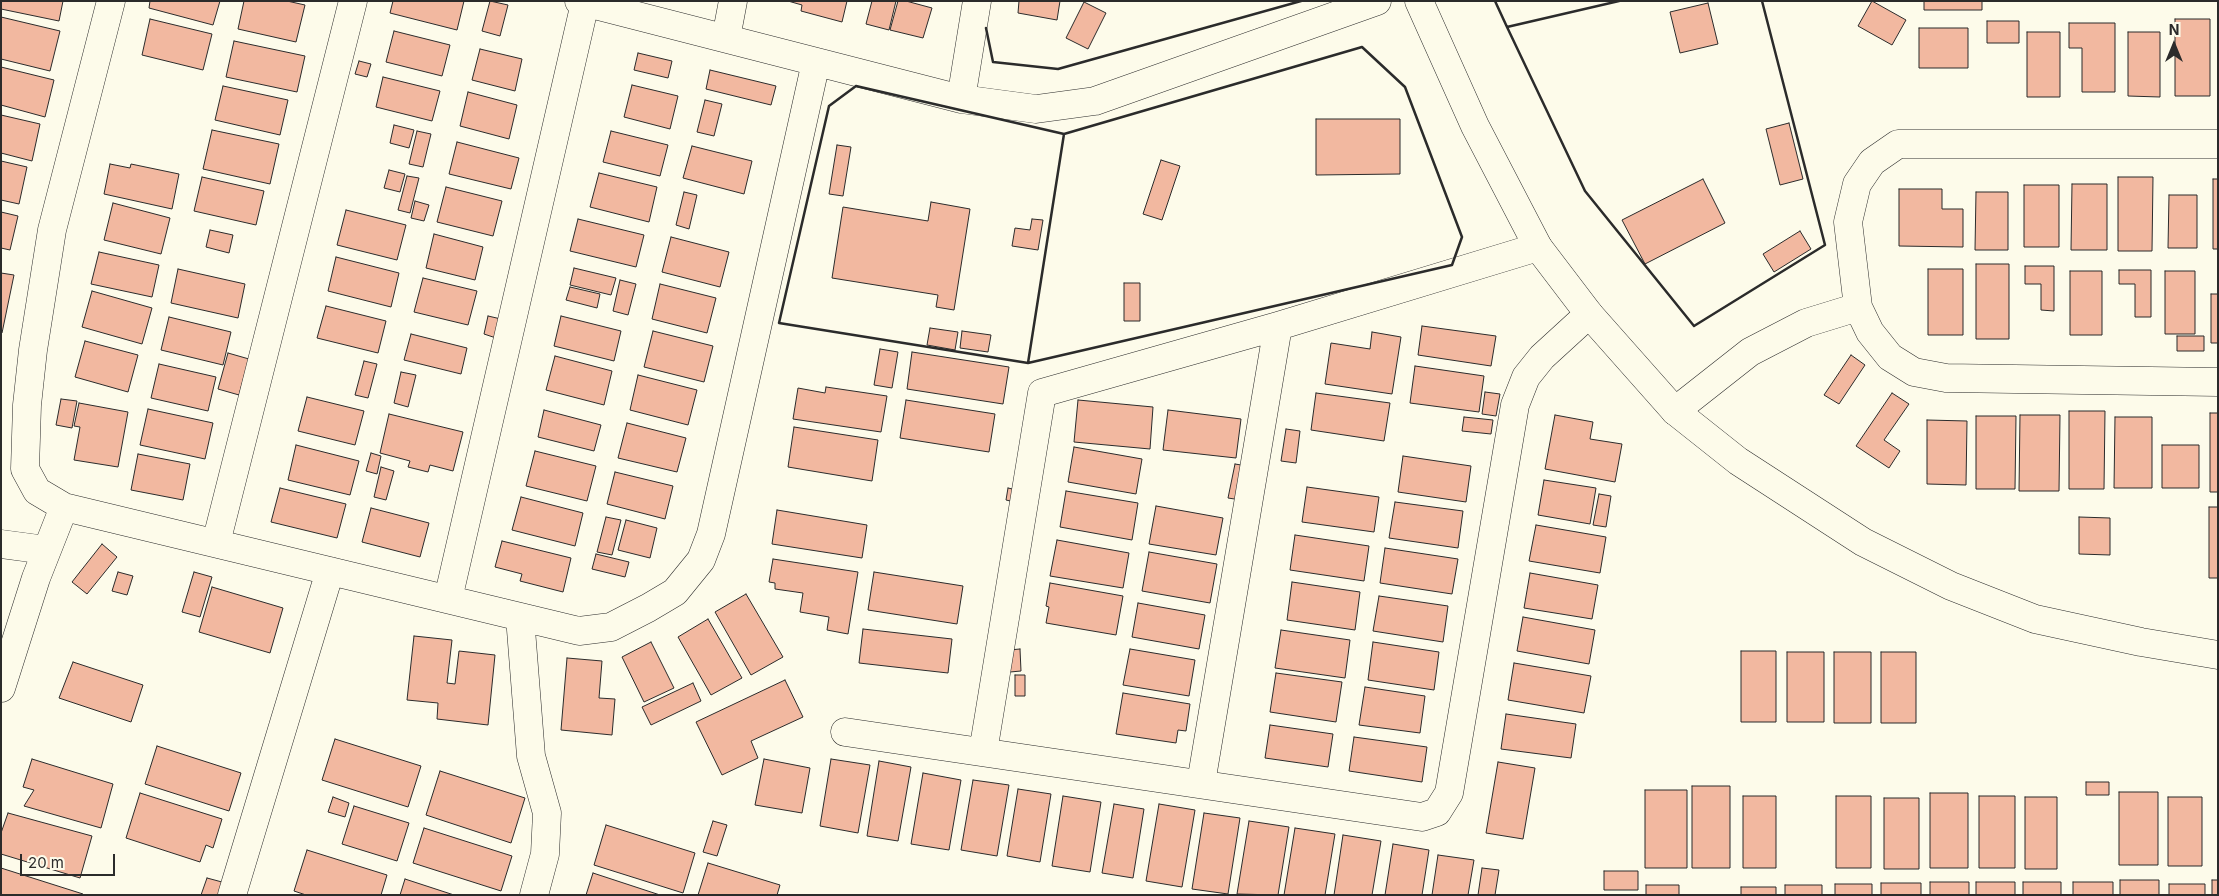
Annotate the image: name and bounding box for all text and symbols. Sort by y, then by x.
north arrow [2149,20,2199,70]
text: N [2169,21,2179,38]
scale bar [22,844,118,876]
text: 20 m [28,853,64,872]

